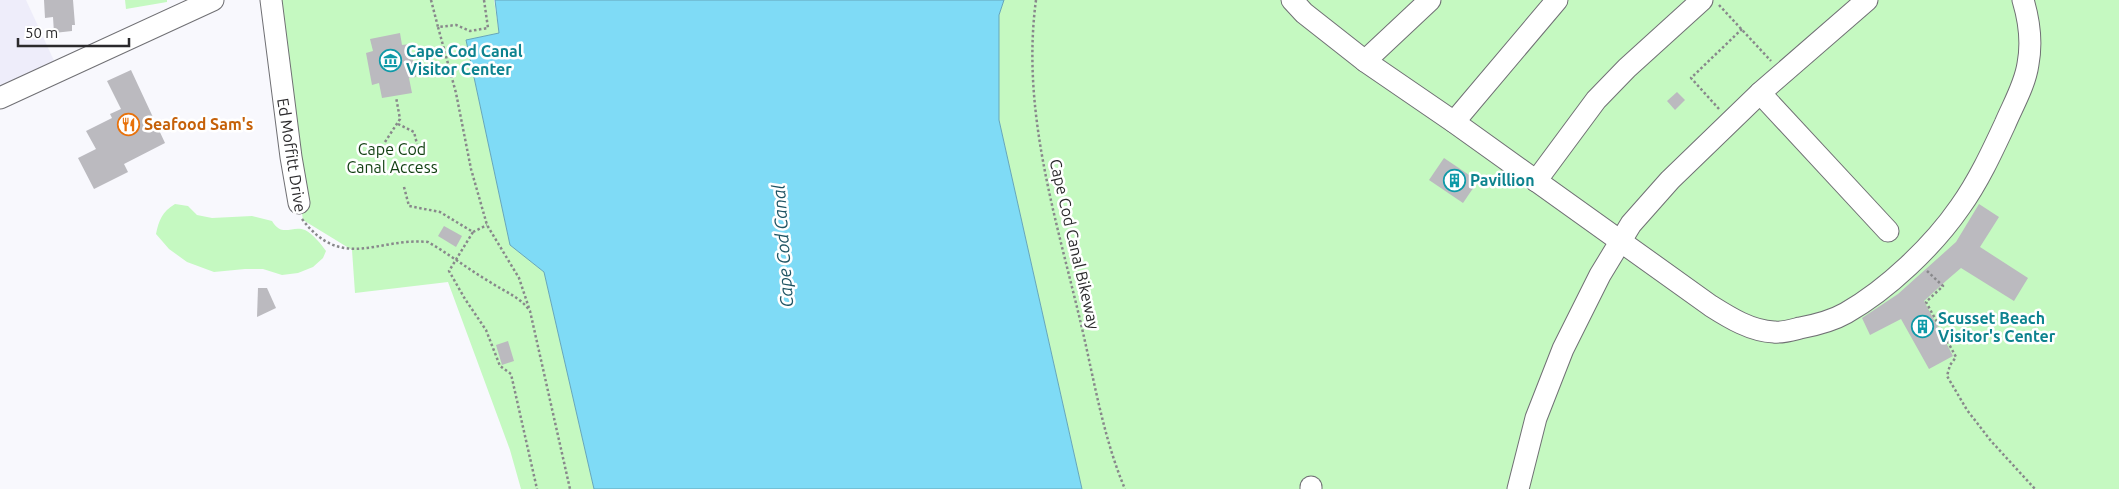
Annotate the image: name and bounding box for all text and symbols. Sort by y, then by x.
scale bar [18,15,129,47]
text: 50 m [25,24,58,41]
place label: Cape Cod Canal Visitor Center [406,42,523,78]
museum icon: Cape Cod Canal Visitor Center [378,48,402,72]
street label: Ed Moffitt Drive [274,97,310,213]
restaurant icon: Seafood Sam's [116,112,140,136]
place label: Seafood Sam's [144,115,253,133]
park label: Cape Cod Canal Access [346,140,438,176]
street label: Cape Cod Canal Bikeway [1047,157,1103,331]
building icon: Pavillion [1442,168,1466,192]
place label: Pavillion [1470,171,1535,189]
water label: Cape Cod Canal [768,184,796,308]
place label: Scusset Beach Visitor's Center [1938,309,2056,345]
building icon: Scusset Beach Visitor's Center [1910,315,1934,339]

